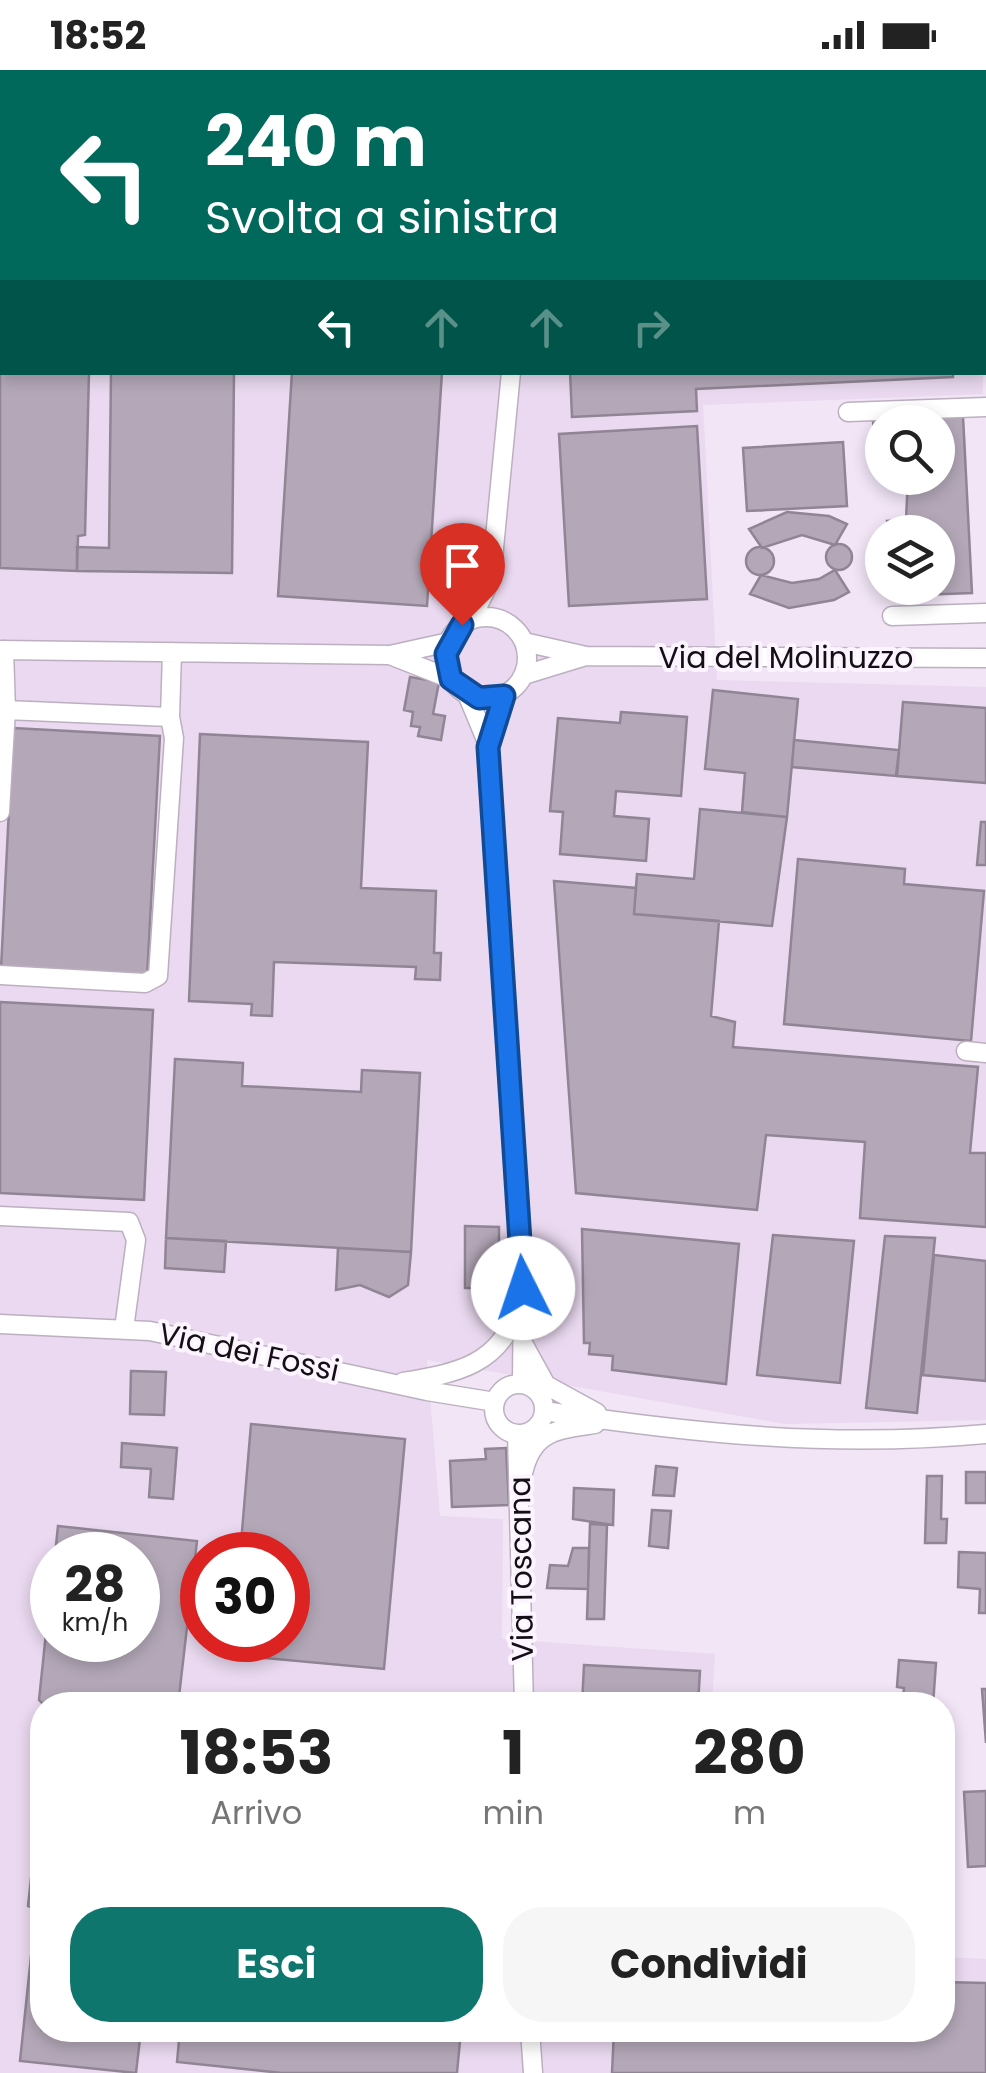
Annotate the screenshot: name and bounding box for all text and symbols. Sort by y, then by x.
text: 18:52 [50,9,146,62]
text: 240 m [205,92,427,191]
icon: left [40,110,170,240]
text: Svolta a sinistra [205,186,559,249]
icon: left [309,300,364,355]
icon: ahead [414,300,469,355]
icon: ahead [519,300,574,355]
icon: right [624,300,679,355]
map controls [865,405,955,605]
button: search [865,405,955,495]
button: layers [865,515,955,605]
pin [420,523,505,626]
icon: arrive [435,538,490,593]
street label: Via del Molinuzzo [659,636,913,679]
position arrow [471,1236,575,1340]
street label: Via dei Fossi [155,1312,343,1392]
street label: Via Toscana [498,1476,544,1662]
speed limit sign: 30 [180,1532,310,1662]
text: 28 [65,1549,125,1620]
text: km/h [62,1605,128,1640]
text: 18:53 [179,1711,333,1795]
text: 1 [502,1711,525,1795]
text: 280 [693,1711,806,1795]
text: Arrivo [210,1790,302,1835]
text: min [483,1790,544,1835]
text: m [733,1790,766,1835]
button: Esci [70,1907,483,2022]
button: Condividi [503,1907,915,2022]

